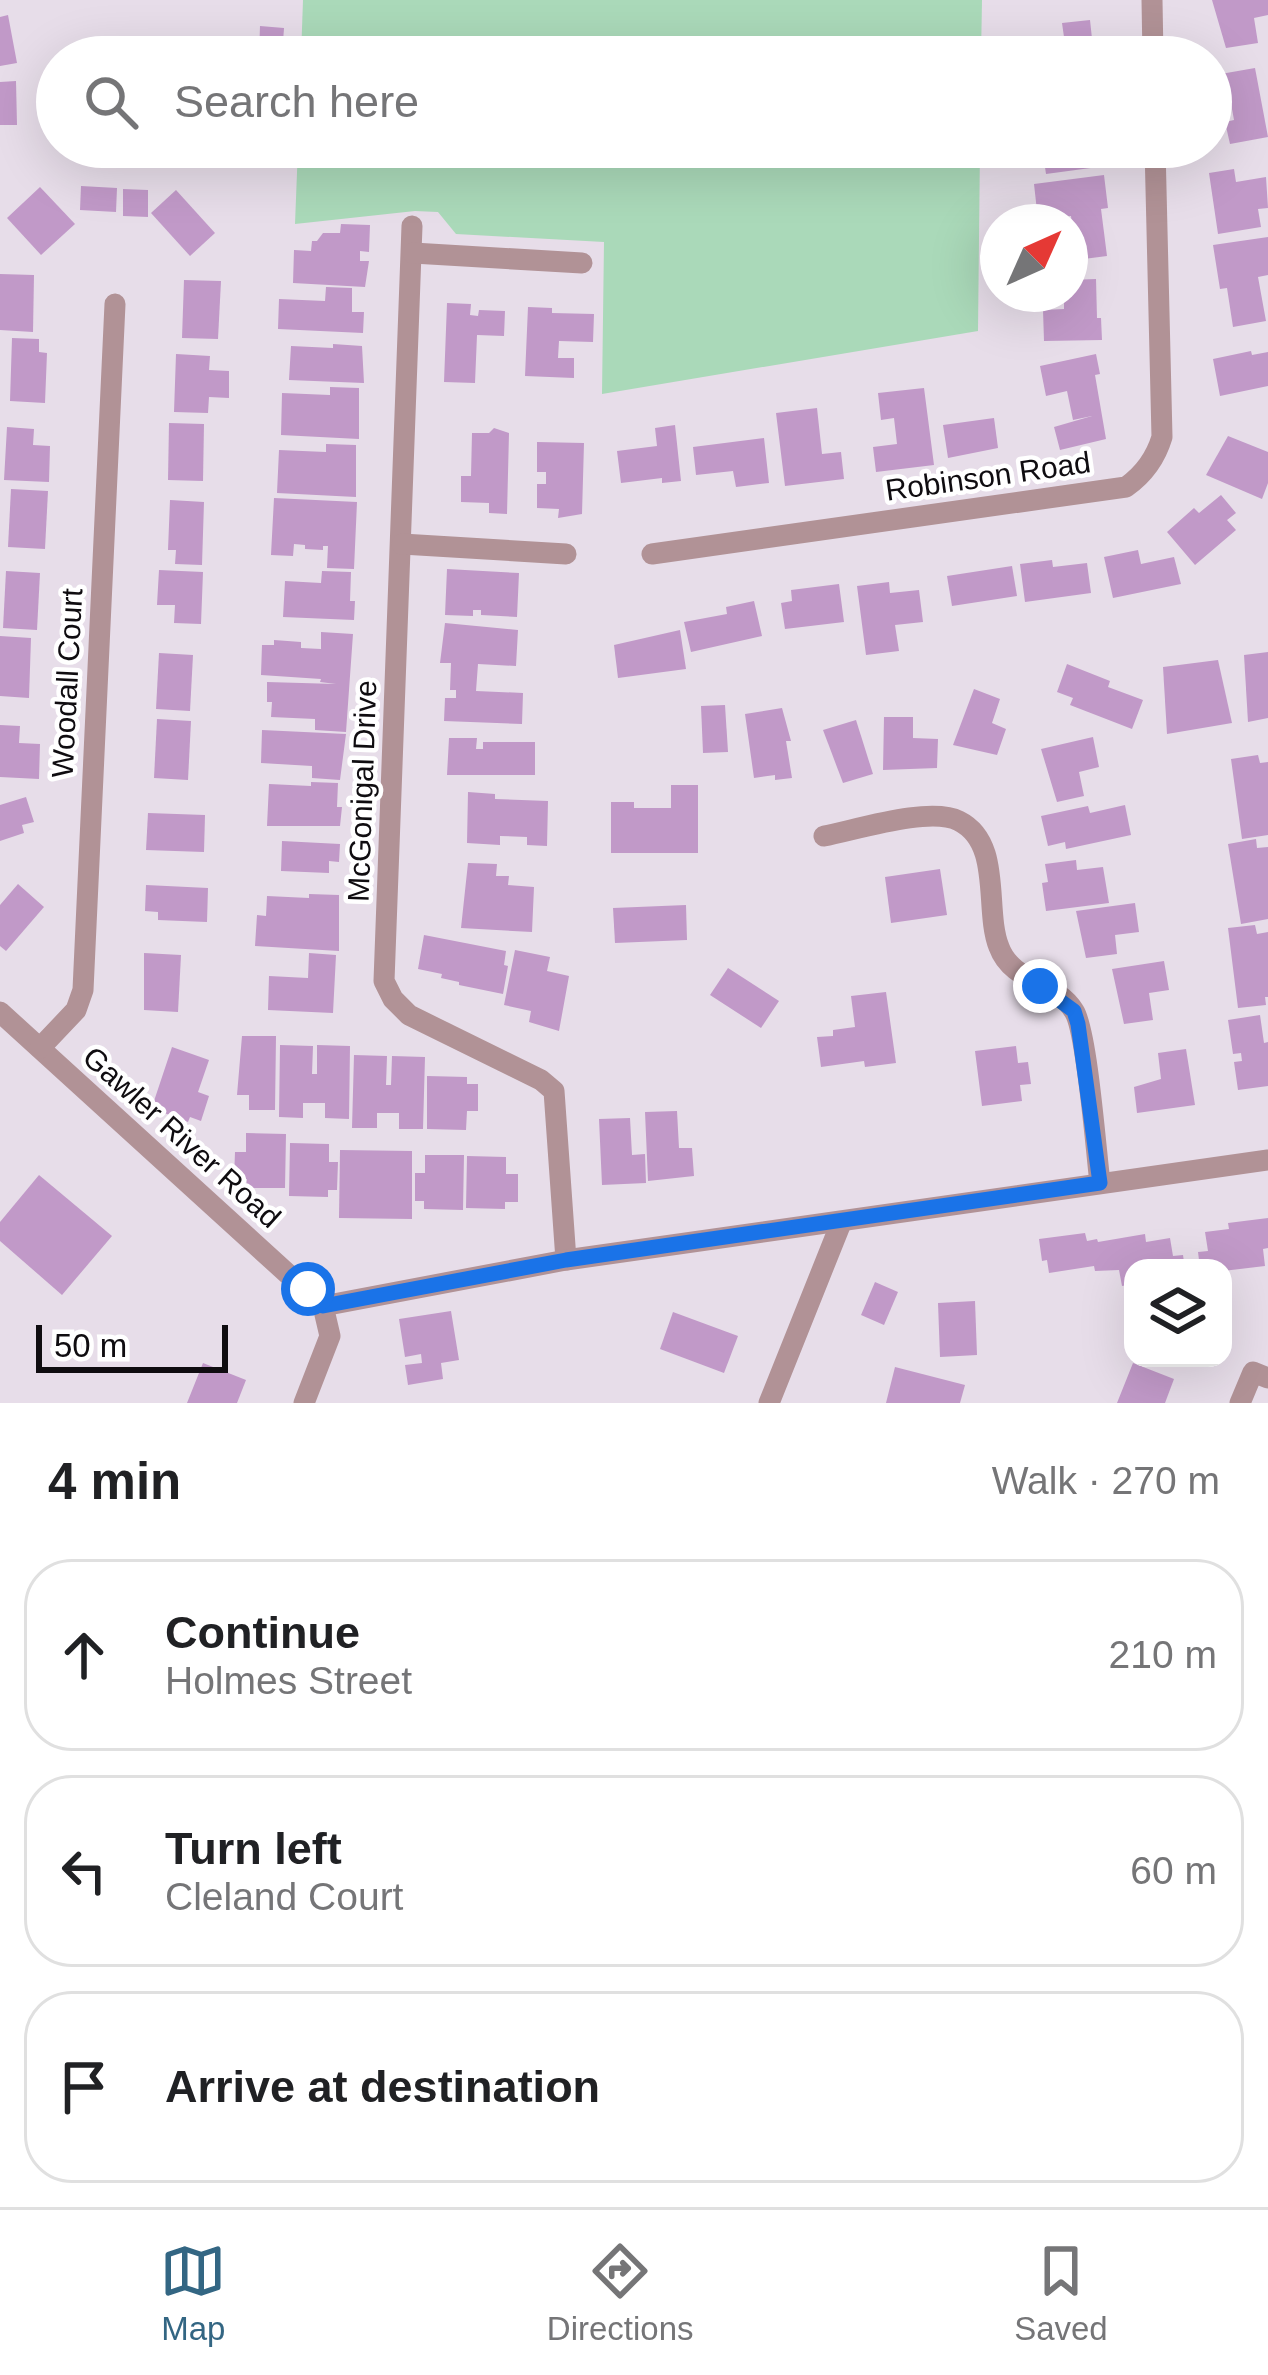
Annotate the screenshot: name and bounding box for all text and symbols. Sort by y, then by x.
search box [36,36,1232,168]
icon: search [78,69,144,135]
text: Search here [174,76,419,127]
north arrow [980,204,1088,312]
street label: Robinson Road [883,445,1093,507]
street label: Woodall Court [46,587,88,779]
street label: McGonigal Drive [342,680,382,902]
route end [1013,959,1067,1013]
street label: Gawler River Road [77,1040,287,1234]
map controls [1124,1259,1232,1367]
button: layers [1124,1259,1232,1367]
route start [281,1262,335,1316]
scale bar [36,1319,228,1372]
text: 50 m [54,1327,127,1364]
text: 4 min [48,1453,181,1510]
text: Walk · 270 m [992,1459,1220,1502]
text: Continue [165,1607,360,1658]
icon: ahead [51,1622,117,1688]
text: 210 m [1109,1633,1217,1676]
text: Holmes Street [165,1659,412,1702]
text: Turn left [165,1823,342,1874]
icon: left [51,1838,117,1904]
text: 60 m [1130,1849,1217,1892]
text: Cleland Court [165,1875,403,1918]
icon: arrive [51,2054,117,2120]
text: Arrive at destination [165,2061,600,2112]
tab: Map [160,2238,226,2348]
tab: Directions [547,2238,694,2348]
tab: Saved [1014,2238,1108,2348]

